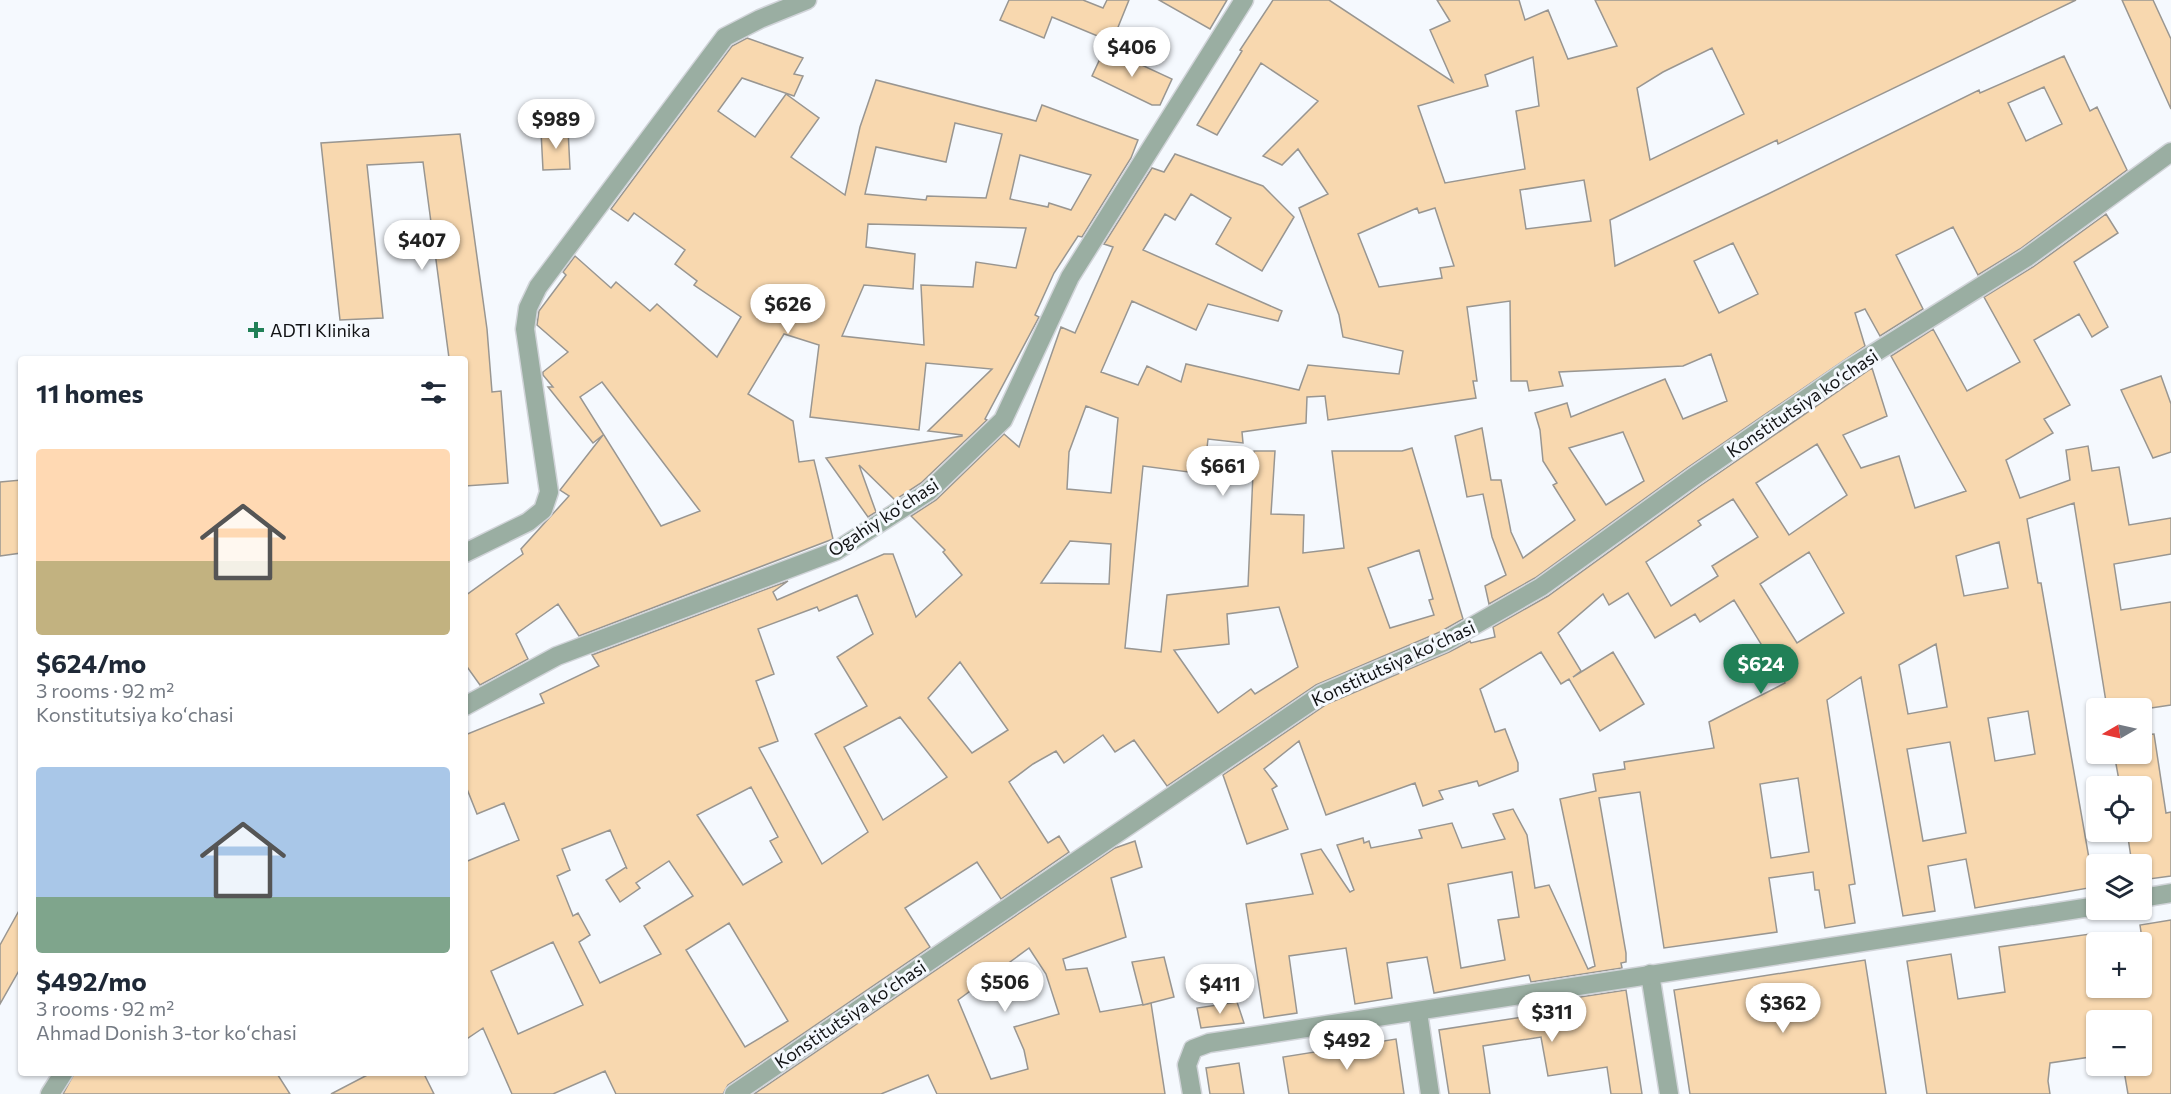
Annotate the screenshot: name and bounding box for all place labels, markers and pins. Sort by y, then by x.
pin: $406 [1096,27,1168,78]
pin: $989 [520,99,592,150]
pin: $407 [386,220,458,271]
pin: $626 [752,284,824,335]
place label: ADTI Klinika [270,319,371,341]
marker: ADTI Klinika [247,321,265,339]
pin: $661 [1187,446,1259,497]
pin: $624 [1725,644,1797,695]
pin: $506 [969,962,1041,1013]
pin: $411 [1184,964,1256,1015]
pin: $362 [1747,983,1819,1034]
pin: $311 [1516,992,1588,1043]
pin: $492 [1311,1020,1383,1071]

